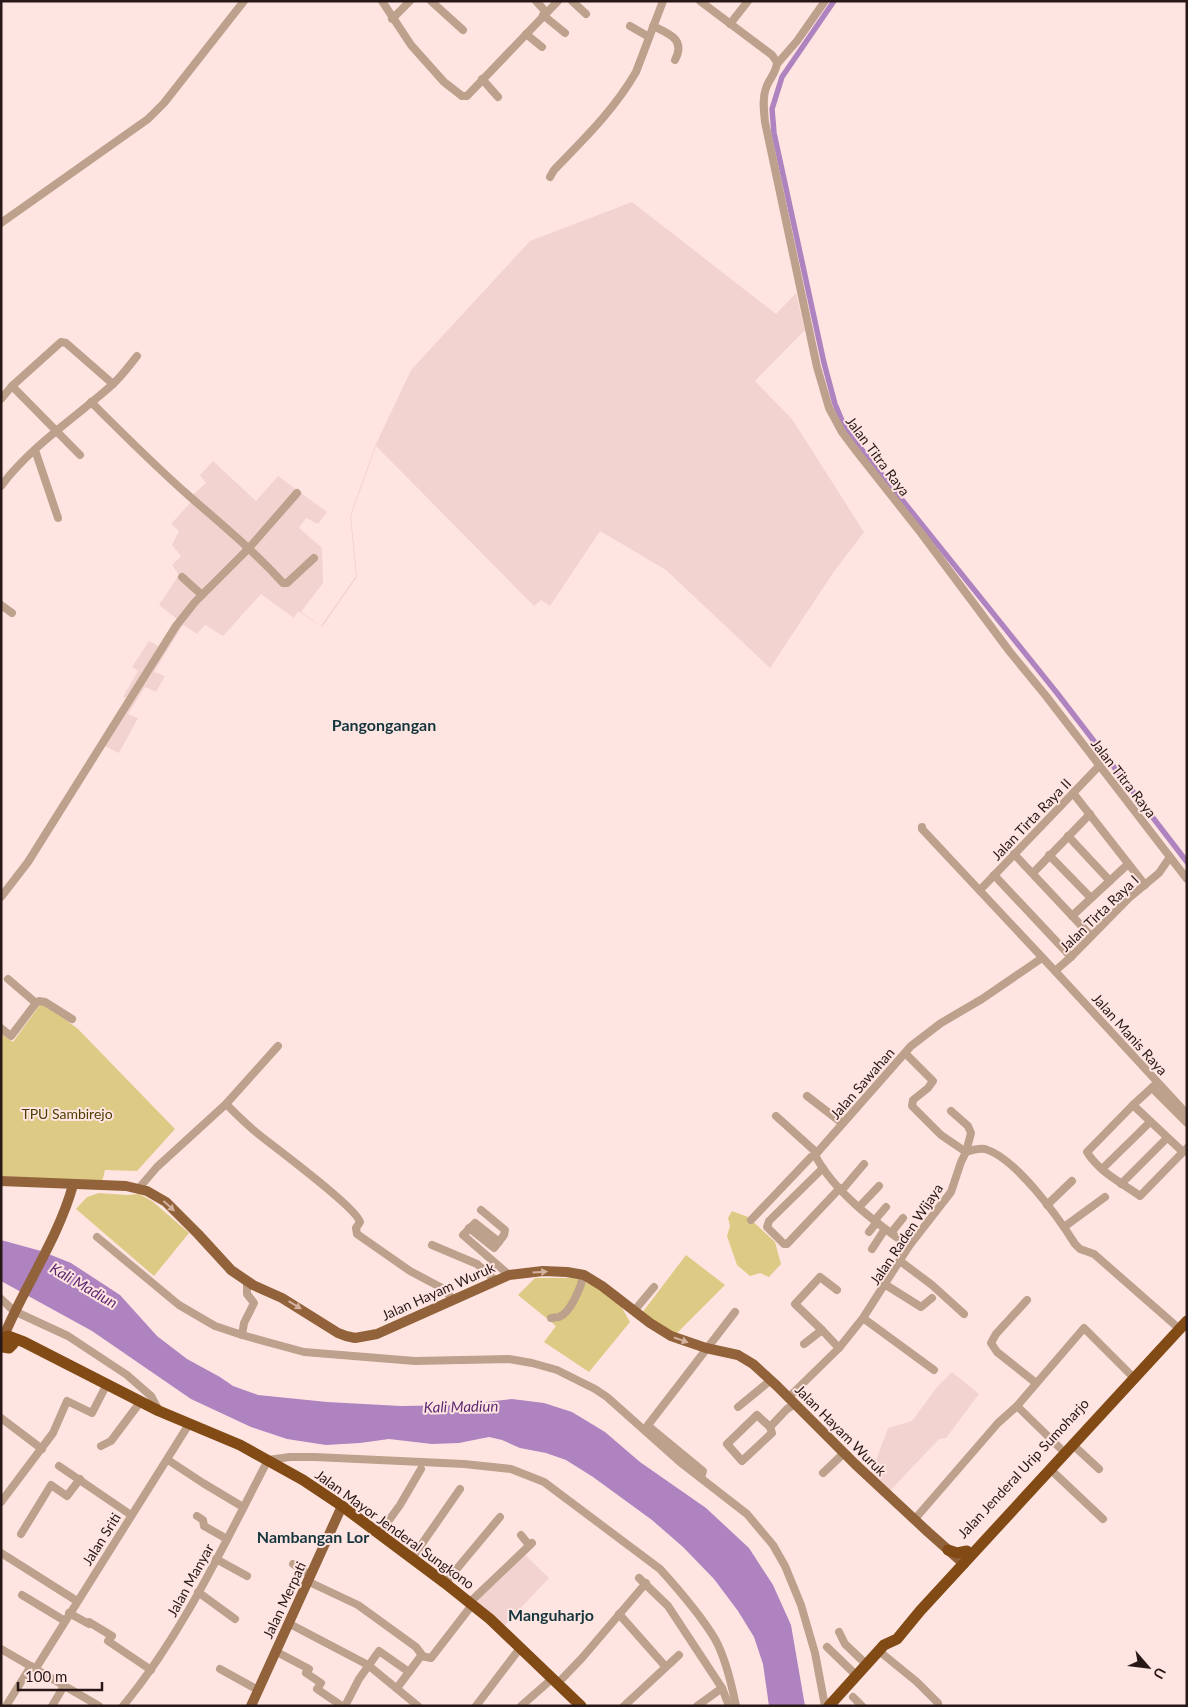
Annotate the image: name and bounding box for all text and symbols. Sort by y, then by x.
street label: Jalan Titra Raya [842,413,914,499]
district label: Pangongangan [332,715,436,734]
street label: Jalan Titra Raya [1088,735,1160,821]
street label: Jalan Tirta Raya II [988,775,1074,863]
street label: Jalan Tirta Raya I [1056,871,1142,955]
street label: Jalan Manis Raya [1089,990,1171,1078]
street label: Jalan Sawahan [826,1044,898,1122]
park label: TPU Sambirejo [21,1105,113,1122]
street label: Jalan Raden Wijaya [866,1180,946,1288]
one-way arrow [163,1200,175,1212]
street label: Jalan Hayam Wuruk [379,1258,498,1324]
water label: Kali Madiun [47,1259,121,1311]
one-way arrow [532,1267,548,1275]
one-way arrow [288,1301,301,1310]
one-way arrow [674,1337,689,1344]
street label: Jalan Hayam Wuruk [792,1381,891,1480]
street label: Jalan Jenderal Urip Sumoharjo [954,1395,1092,1541]
water label: Kali Madiun [424,1396,498,1416]
street label: Jalan Mayor Jenderal Sungkono [312,1466,478,1592]
street label: Jalan Sriti [78,1510,124,1568]
district label: Nambangan Lor [257,1527,369,1546]
street label: Jalan Manyar [163,1541,217,1619]
street label: Jalan Merpati [259,1559,309,1641]
district label: Manguharjo [508,1605,594,1624]
north arrow [1123,1642,1173,1692]
scale bar [18,1660,101,1692]
text: U [1150,1665,1170,1682]
text: 100 m [25,1667,67,1685]

